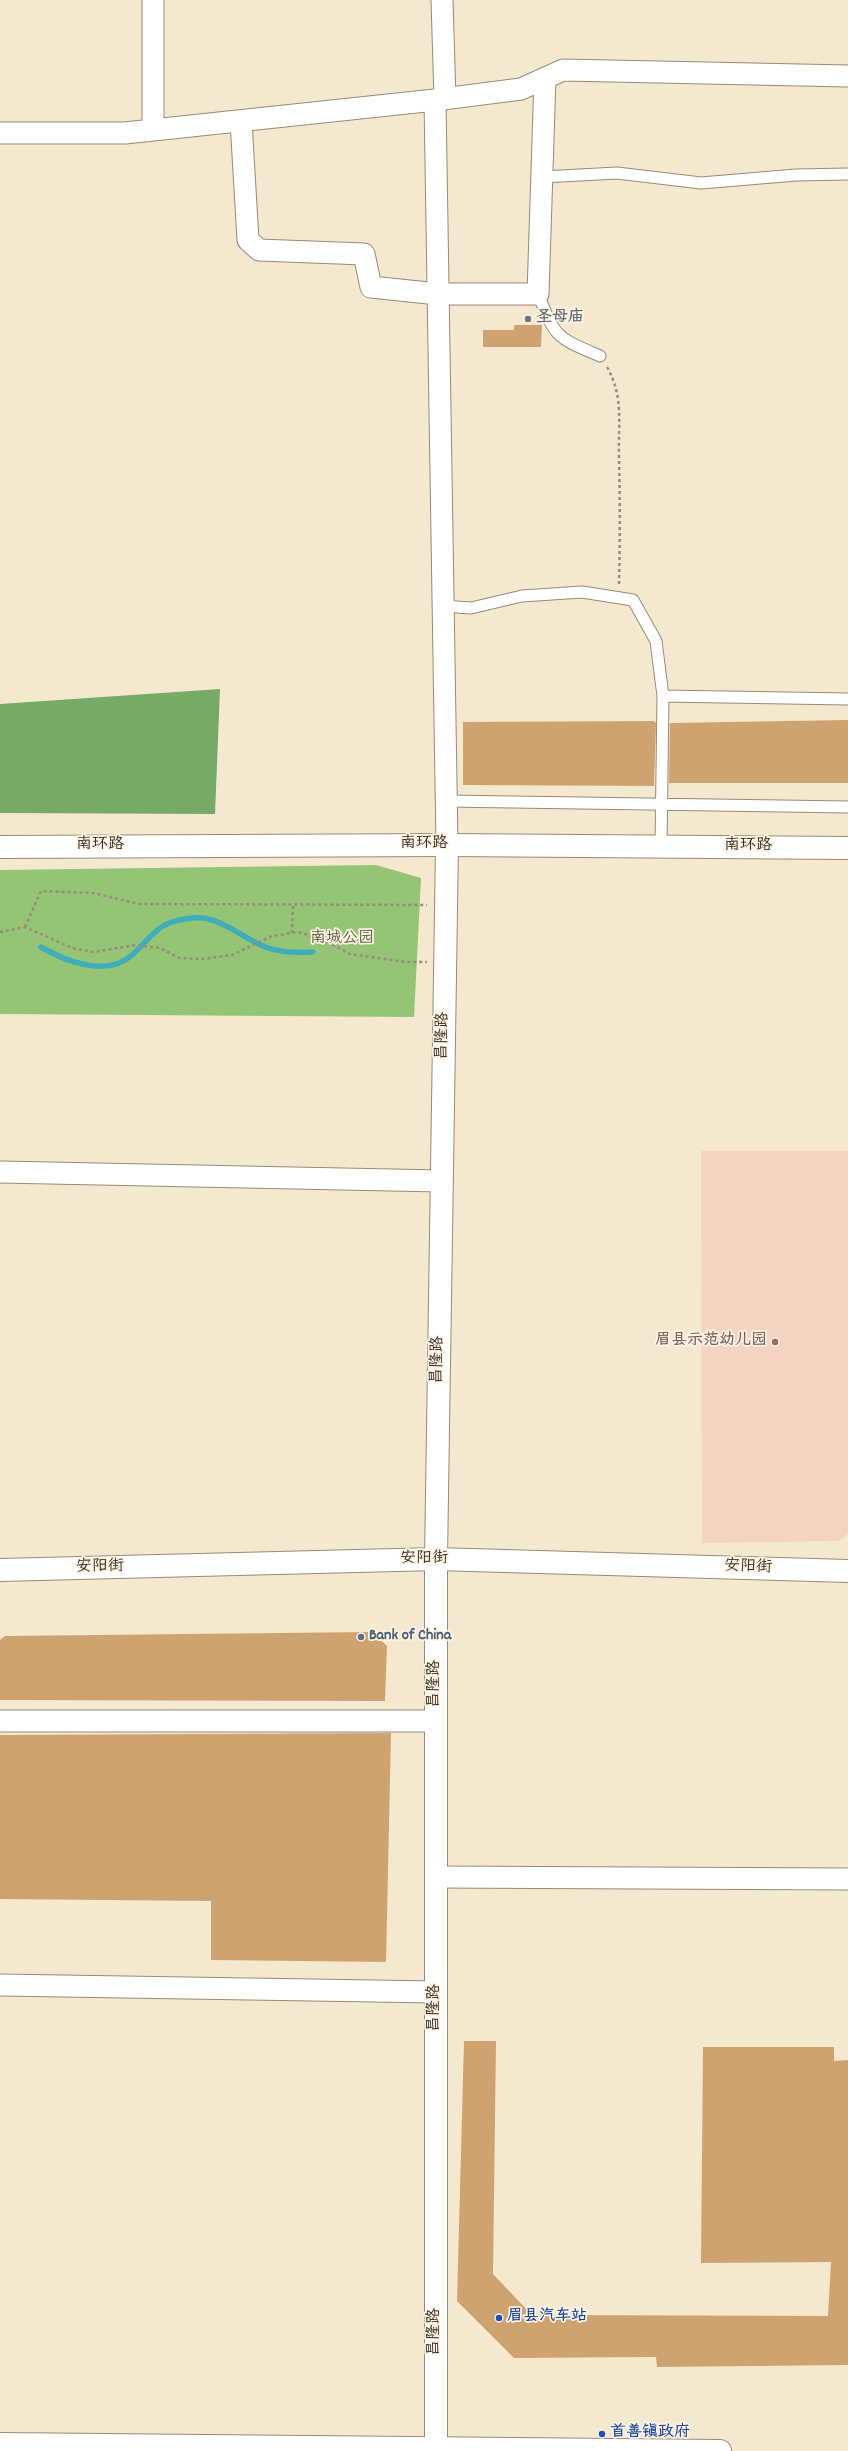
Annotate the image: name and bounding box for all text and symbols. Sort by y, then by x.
place label: 圣母庙 [536,309,584,329]
marker: 圣母庙 [523,314,533,324]
street label: 南环路 [400,835,448,855]
street label: 南环路 [76,836,124,856]
street label: 南环路 [724,837,772,857]
park label: 南城公园 [310,930,374,950]
street label: 昌隆路 [434,1012,454,1060]
place label: 眉县示范幼儿园 [655,1332,767,1352]
street label: 昌隆路 [429,1336,449,1384]
marker: 眉县示范幼儿园 [770,1337,780,1347]
street label: 安阳街 [400,1550,448,1570]
street label: 安阳街 [76,1558,124,1578]
street label: 安阳街 [724,1558,772,1578]
place label: Bank of China [369,1627,451,1647]
marker: Bank of China [356,1632,366,1642]
street label: 昌隆路 [426,1660,446,1708]
street label: 昌隆路 [426,1984,446,2032]
street label: 昌隆路 [426,2308,446,2356]
place label: 眉县汽车站 [507,2308,587,2328]
marker: 眉县汽车站 [494,2313,504,2323]
place label: 首善镇政府 [610,2424,690,2444]
marker: 首善镇政府 [597,2429,607,2439]

